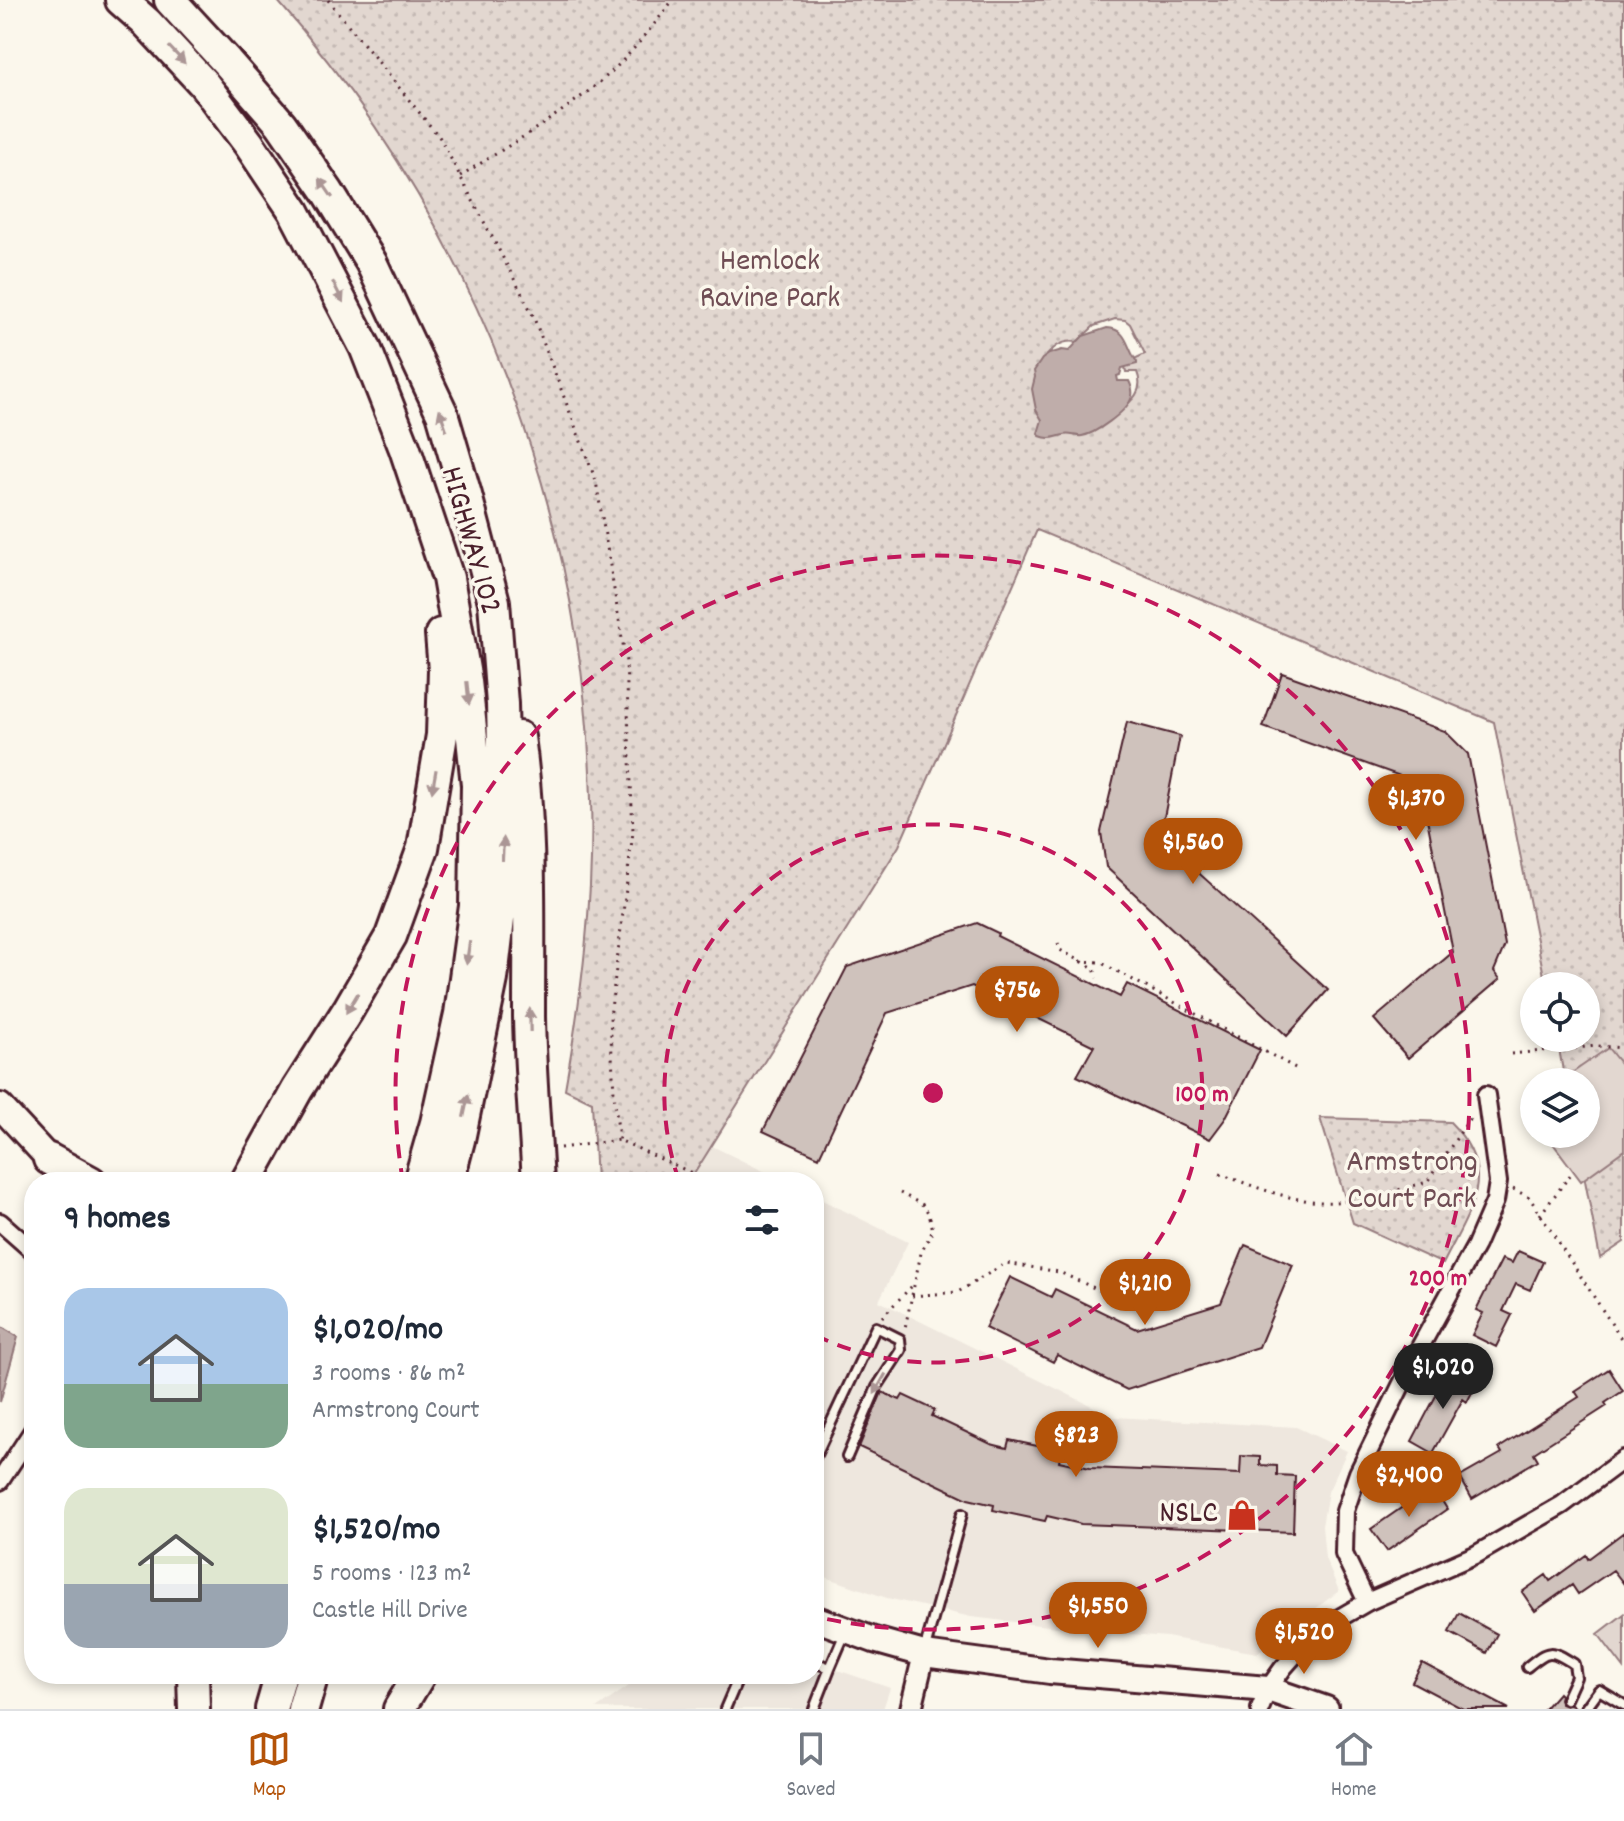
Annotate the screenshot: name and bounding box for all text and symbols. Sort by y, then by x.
one-way arrow [167,45,185,64]
one-way arrow [318,178,333,199]
park label: Hemlock Ravine Park [700,240,840,323]
one-way arrow [331,281,344,304]
one-way arrow [437,407,449,431]
street label: HIGHWAY 102 [426,462,512,620]
one-way arrow [461,681,474,706]
one-way arrow [428,769,440,794]
pin: $1,370 [1351,774,1481,842]
text: $1,370 [1386,781,1446,818]
pin: $1,560 [1128,818,1258,886]
text: $1,560 [1162,825,1224,862]
one-way arrow [497,836,510,861]
one-way arrow [461,940,474,965]
pin: $756 [970,966,1064,1034]
map controls [1520,972,1600,1148]
button: locate [1520,972,1600,1052]
text: $756 [993,973,1041,1010]
one-way arrow [345,992,359,1014]
one-way arrow [523,1007,536,1032]
button: layers [1520,1068,1600,1148]
centre of rings [919,1079,947,1107]
text: 100 m [1175,1079,1229,1113]
one-way arrow [460,1093,473,1118]
park label: Armstrong Court Park [1346,1141,1478,1224]
text: 9 homes [64,1196,171,1245]
icon: filters [740,1198,784,1242]
pin: $1,210 [1080,1259,1210,1327]
text: 200 m [1409,1263,1467,1297]
text: $1,210 [1117,1266,1173,1303]
text: $1,020/mo [312,1307,443,1356]
icon: home [128,1320,224,1416]
pin: $1,020 [1378,1343,1508,1411]
text: $1,020 [1411,1350,1475,1387]
text: 3 rooms · 86 m² [312,1356,465,1393]
one-way arrow [873,1373,886,1396]
text: Armstrong Court [312,1393,480,1430]
pin: $823 [1029,1411,1123,1479]
text: $823 [1053,1418,1099,1455]
pin: $2,400 [1344,1451,1474,1519]
text: $2,400 [1375,1458,1443,1495]
place label: NSLC [1159,1492,1218,1538]
shop icon: NSLC [1225,1498,1259,1532]
text: $1,520/mo [312,1507,440,1556]
icon: home [128,1520,224,1616]
text: 5 rooms · 123 m² [312,1556,471,1593]
pin: $1,550 [1033,1582,1163,1650]
text: $1,550 [1067,1589,1129,1626]
text: Castle Hill Drive [312,1593,468,1630]
pin: $1,520 [1239,1608,1369,1676]
text: $1,520 [1273,1615,1335,1652]
tab: Map [247,1727,291,1806]
tab: Saved [786,1727,836,1806]
tab: Home [1331,1727,1376,1806]

